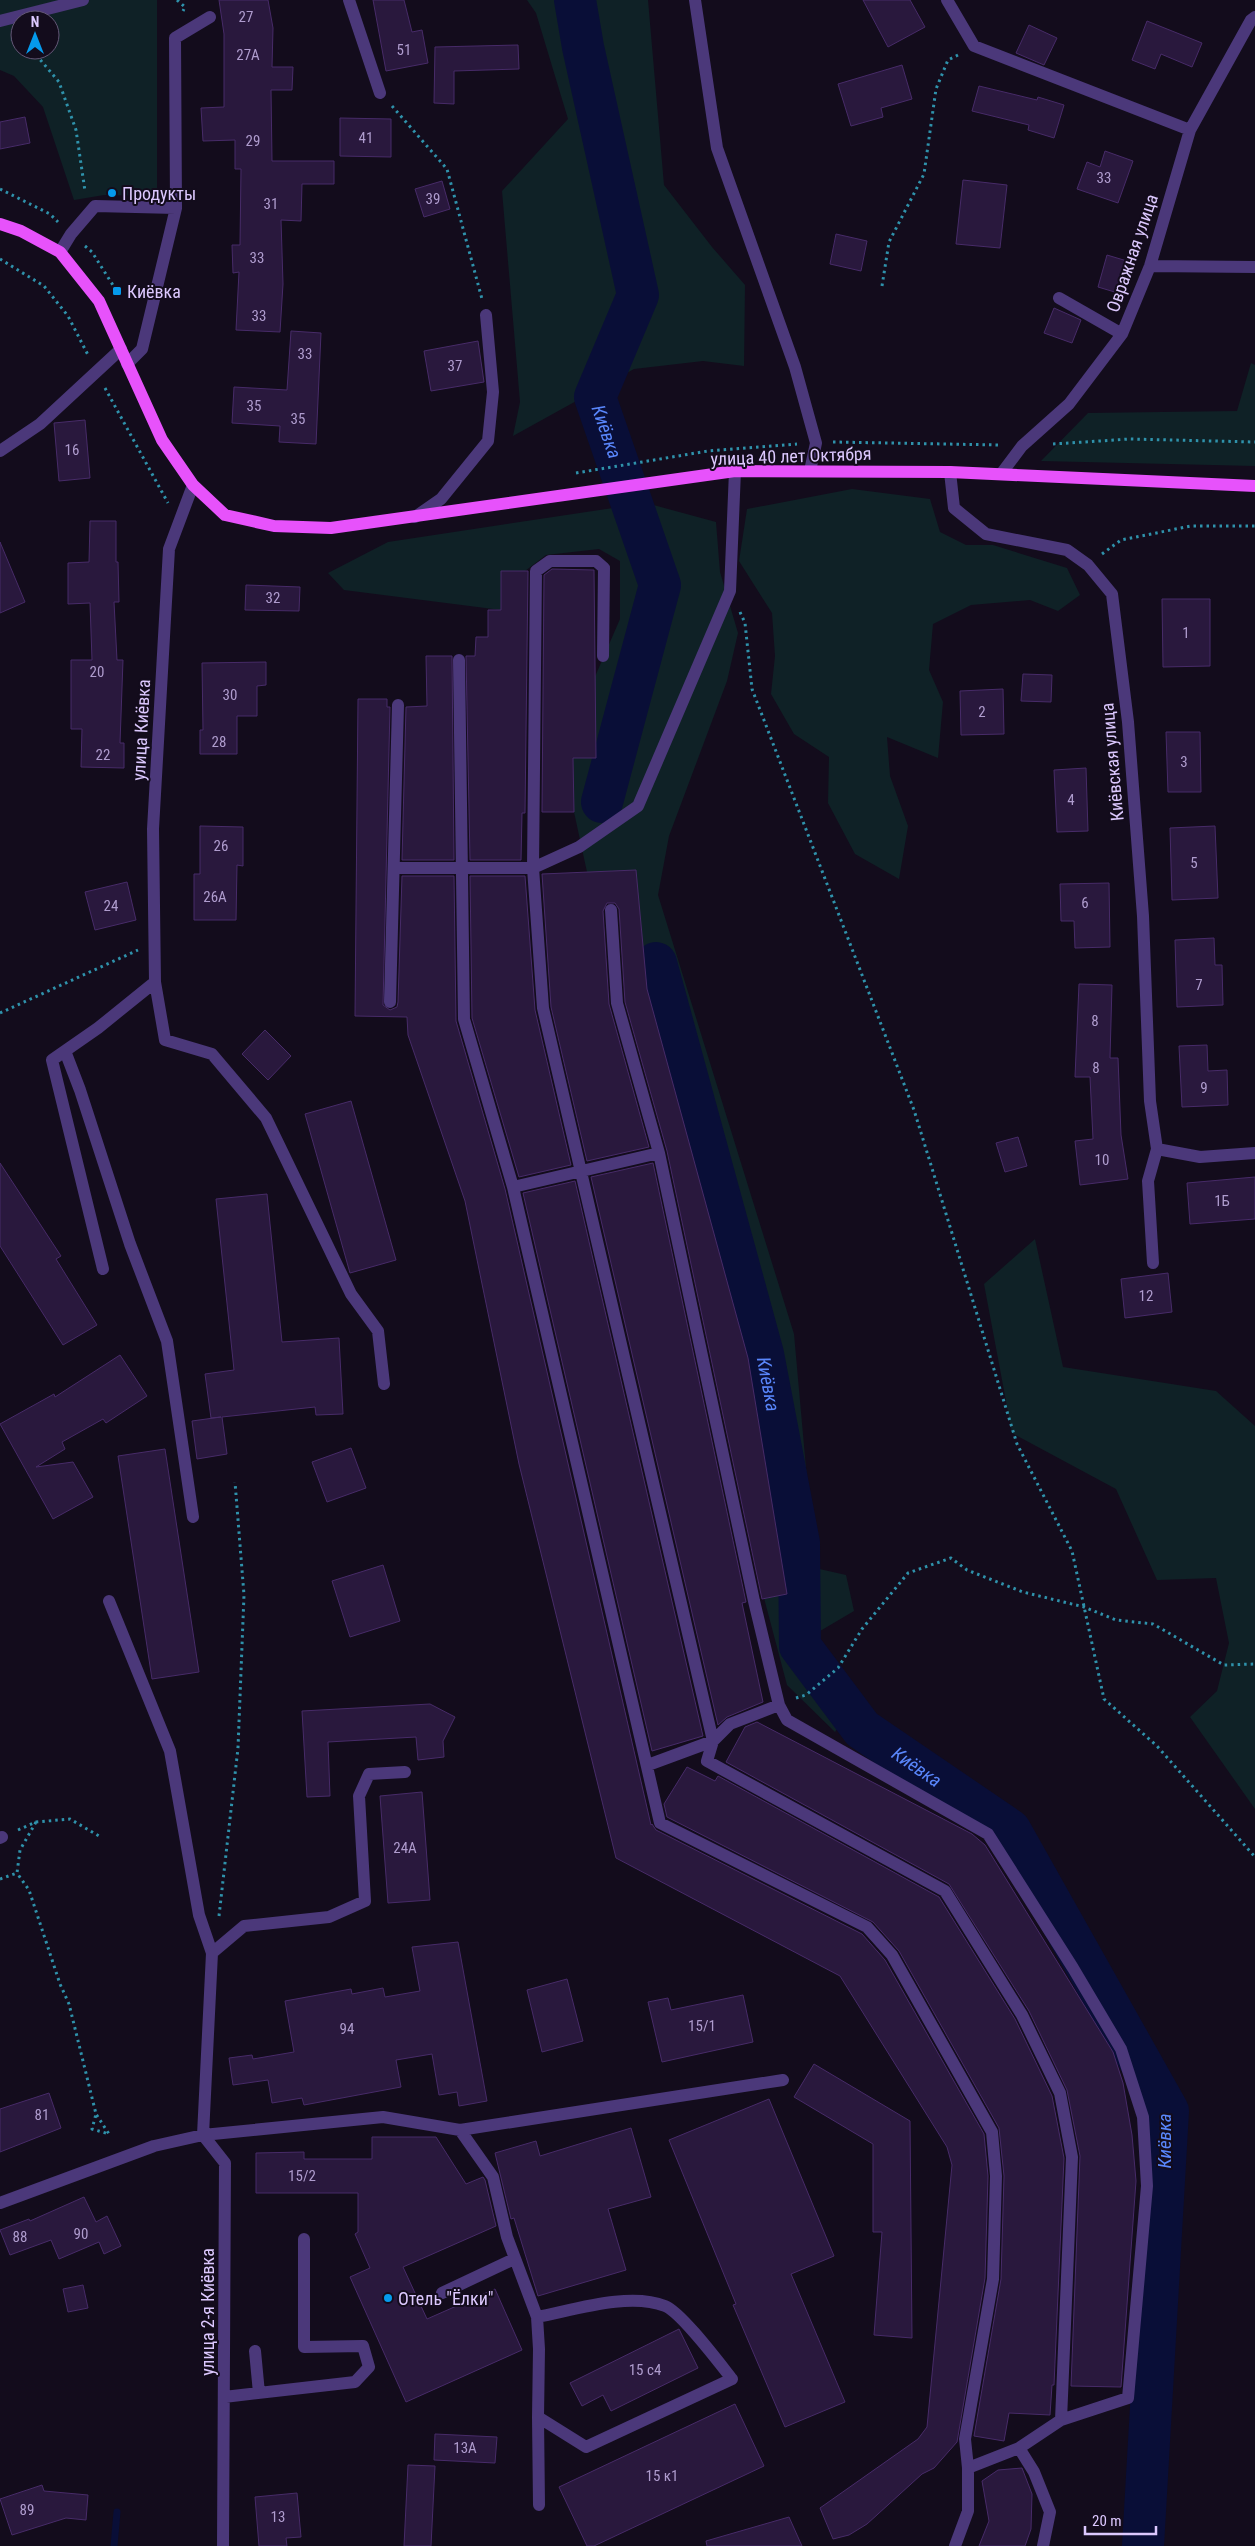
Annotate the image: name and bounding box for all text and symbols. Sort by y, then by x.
house number: 27 [239,8,253,26]
north arrow [10,10,60,60]
text: N [31,14,39,30]
house number: 51 [397,41,411,59]
house number: 27А [236,46,260,64]
house number: 41 [359,129,373,147]
house number: 29 [246,132,260,150]
house number: 33 [1097,169,1111,187]
place label: Продукты [122,183,196,204]
marker: Продукты [106,187,118,199]
house number: 39 [426,190,440,208]
street label: Овражная улица [1102,191,1162,315]
house number: 31 [264,195,278,213]
house number: 33 [250,249,264,267]
place label: Киёвка [127,281,181,302]
marker: Киёвка [111,285,123,297]
house number: 33 [252,307,266,325]
house number: 33 [298,345,312,363]
house number: 37 [448,357,462,375]
house number: 35 [247,397,261,415]
water label: Киёвка [587,402,627,461]
house number: 35 [291,410,305,428]
house number: 16 [65,441,79,459]
street label: улица 40 лет Октября [710,443,872,469]
house number: 32 [266,589,280,607]
house number: 1 [1182,624,1190,642]
house number: 20 [90,663,104,681]
street label: улица Киёвка [128,679,154,781]
house number: 30 [223,686,237,704]
street label: Киёвская улица [1096,702,1128,822]
house number: 2 [978,703,986,721]
house number: 28 [212,733,226,751]
house number: 22 [96,746,110,764]
house number: 3 [1180,753,1188,771]
house number: 4 [1067,791,1075,809]
house number: 26 [214,837,228,855]
house number: 5 [1190,854,1198,872]
house number: 26А [203,888,227,906]
house number: 6 [1081,894,1089,912]
house number: 24 [104,897,118,915]
house number: 7 [1195,976,1203,994]
house number: 8 [1091,1012,1099,1030]
house number: 8 [1092,1059,1100,1077]
house number: 9 [1200,1079,1208,1097]
house number: 10 [1095,1151,1109,1169]
house number: 1Б [1214,1192,1230,1210]
house number: 12 [1139,1287,1153,1305]
water label: Киёвка [752,1355,785,1413]
water label: Киёвка [888,1742,946,1792]
house number: 24А [393,1839,417,1857]
house number: 15/1 [688,2017,716,2035]
house number: 94 [340,2020,354,2038]
house number: 81 [35,2106,49,2124]
water label: Киёвка [1153,2113,1176,2169]
house number: 15/2 [288,2167,316,2185]
house number: 90 [74,2225,88,2243]
house number: 88 [13,2228,27,2246]
street label: улица 2-я Киёвка [197,2248,218,2376]
place label: Отель "Ёлки" [398,2288,494,2309]
marker: Отель "Ёлки" [382,2292,394,2304]
house number: 15 с4 [629,2361,661,2379]
house number: 13А [453,2439,477,2457]
house number: 15 к1 [646,2467,678,2485]
house number: 89 [20,2501,34,2519]
scale bar [1085,2504,1156,2536]
house number: 13 [271,2508,285,2526]
text: 20 m [1092,2512,1122,2530]

